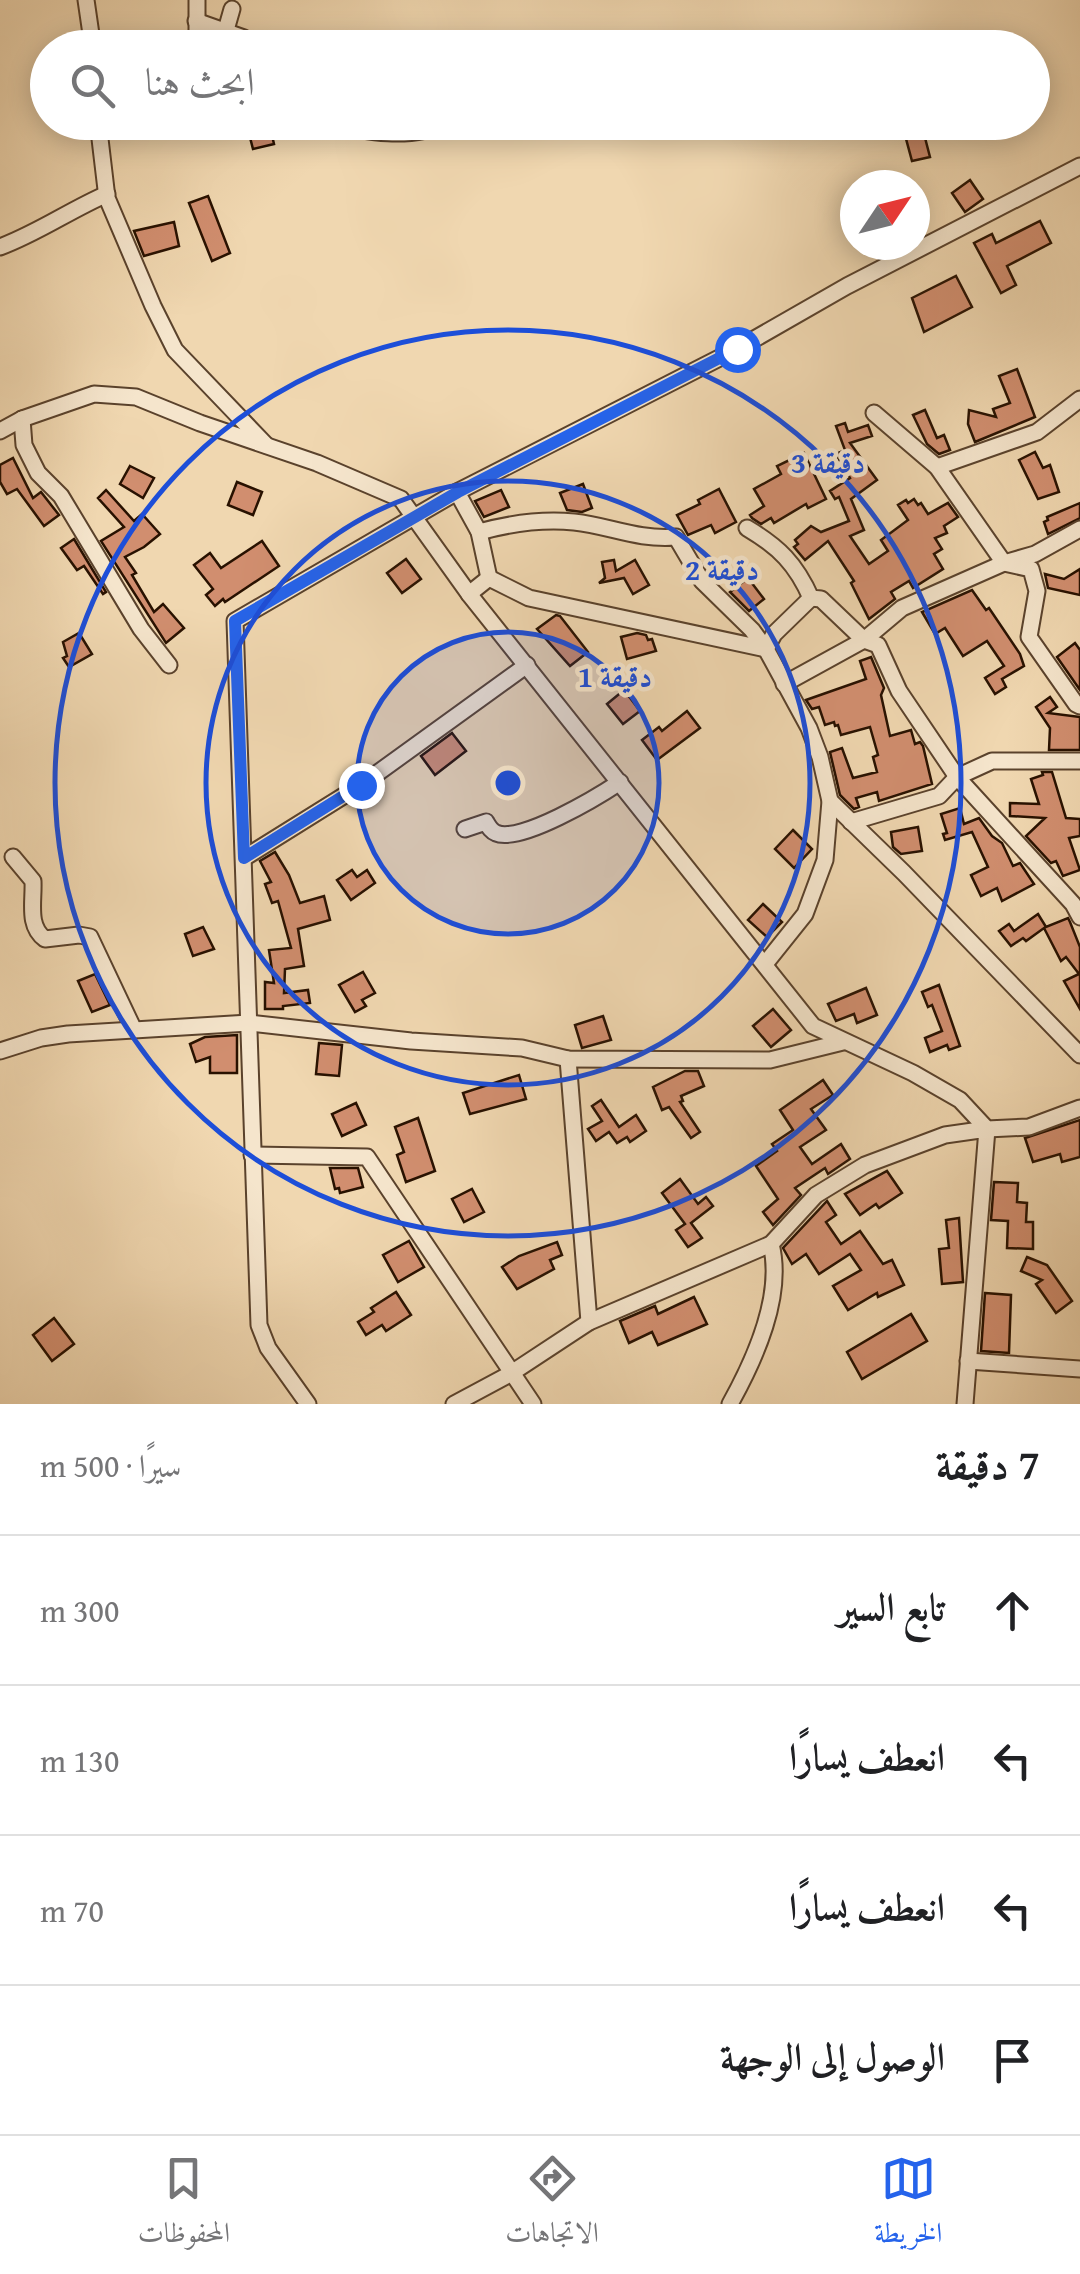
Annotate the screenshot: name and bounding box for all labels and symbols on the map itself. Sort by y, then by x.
north arrow [840,170,930,260]
route start [715,327,761,373]
text: 3 دقيقة [791,440,865,484]
text: 2 دقيقة [685,547,759,591]
text: 1 دقيقة [578,654,652,698]
route end [339,763,385,809]
centre of rings [490,765,526,801]

